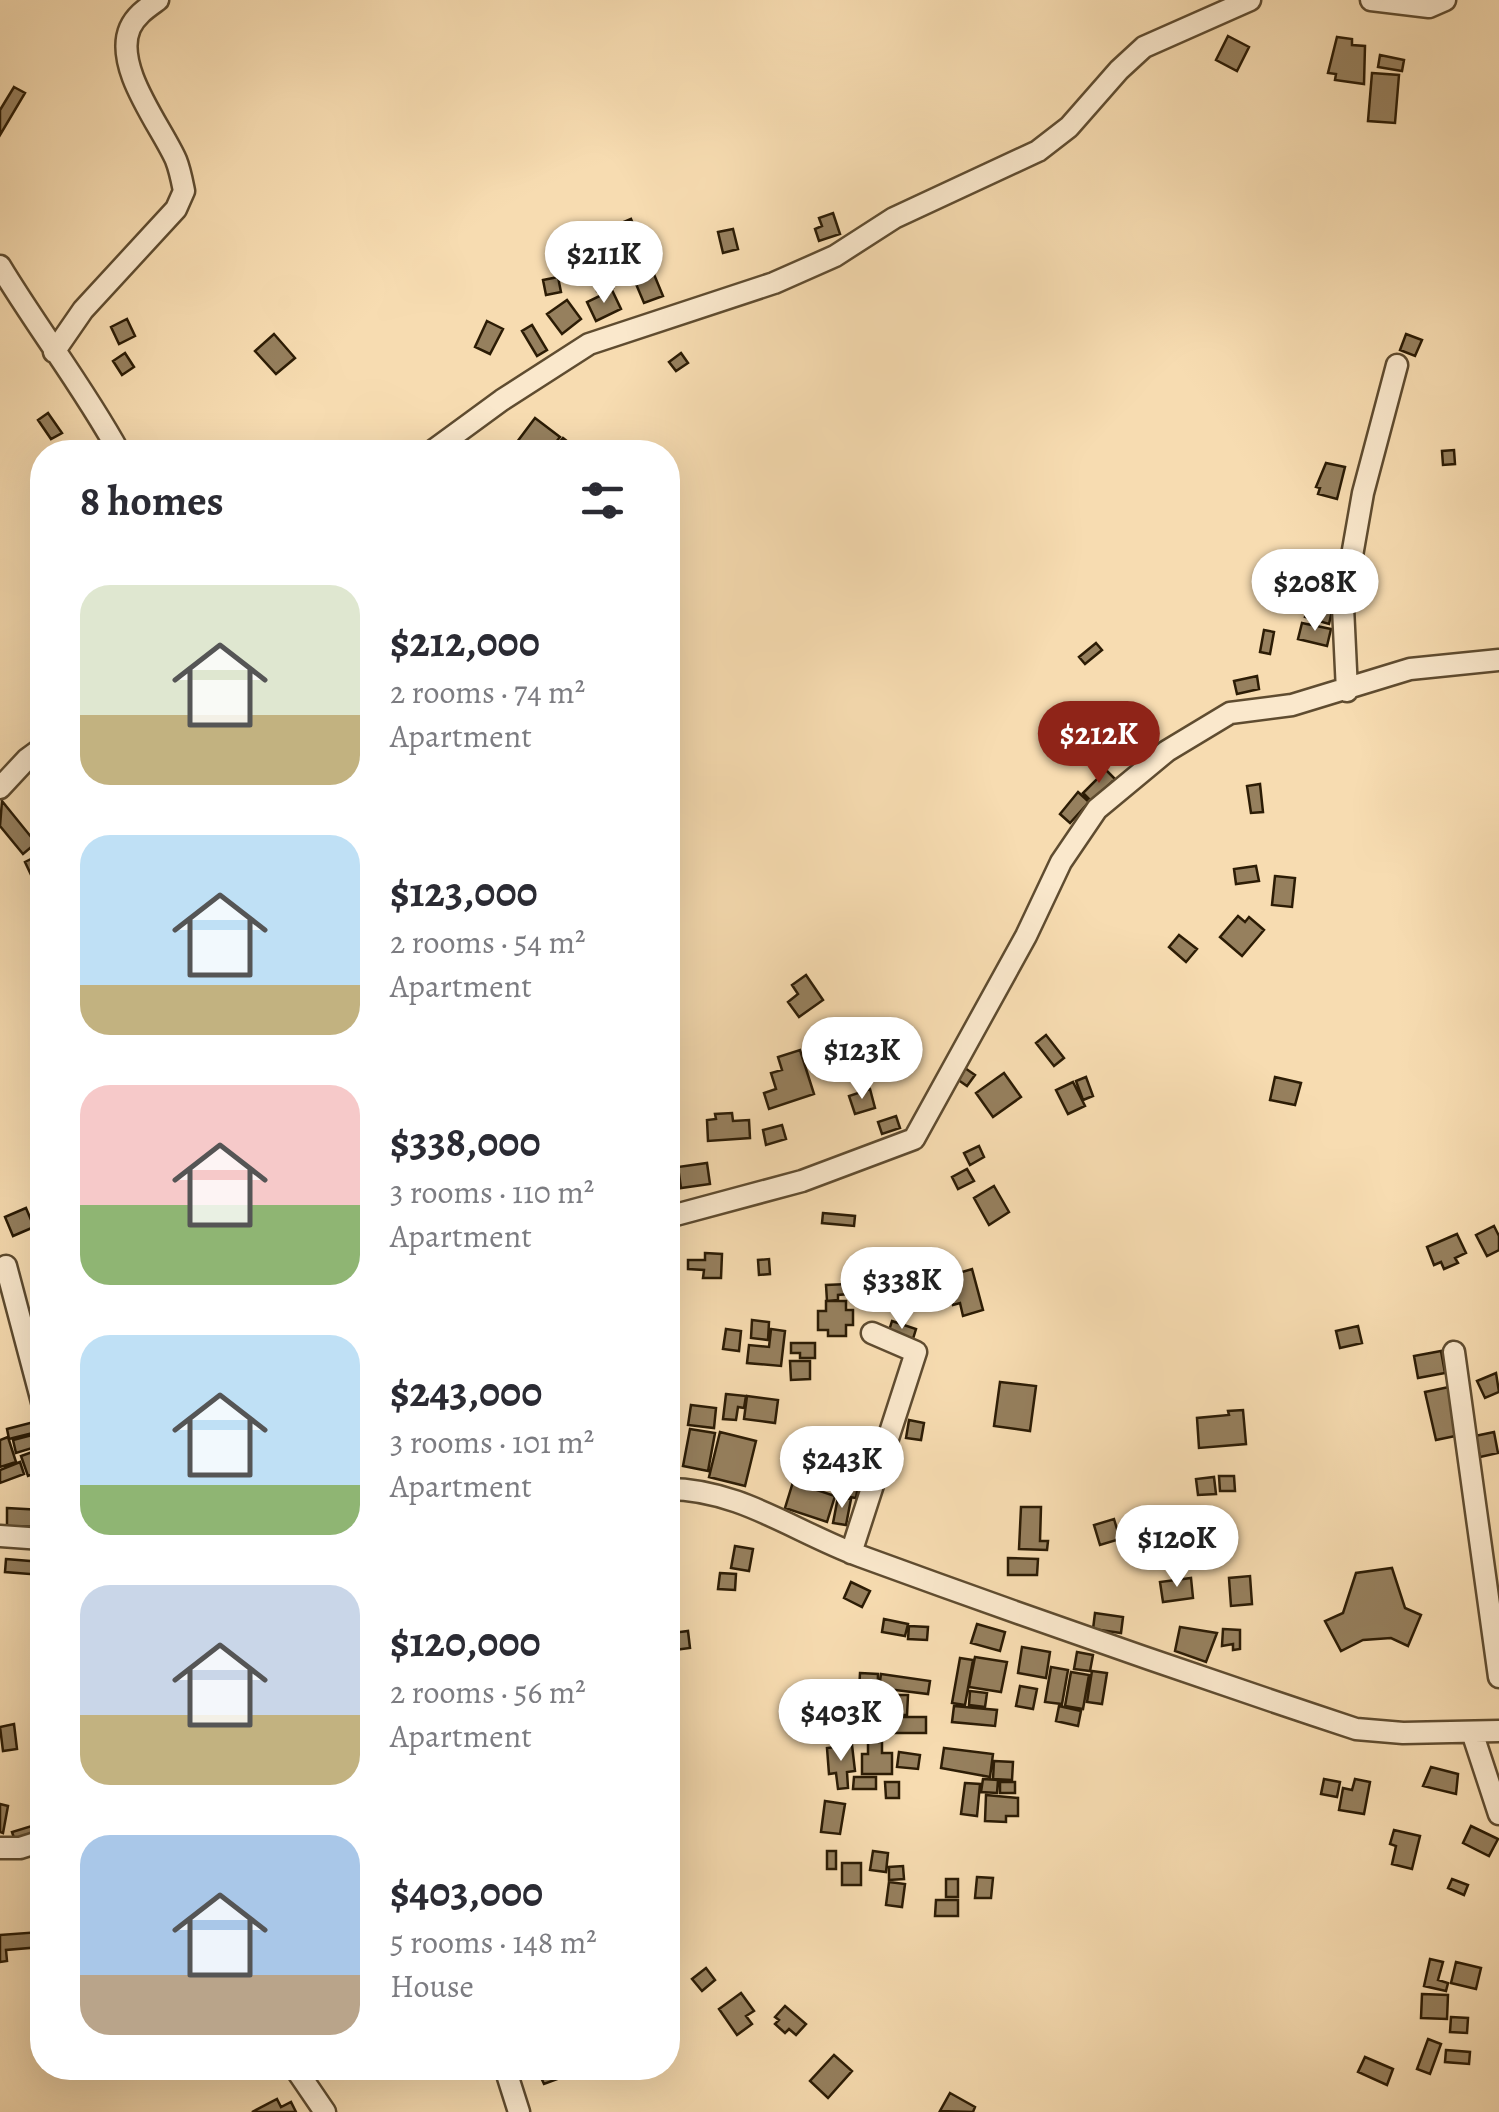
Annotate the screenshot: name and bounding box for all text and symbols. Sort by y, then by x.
pin: $211K [534,221,674,306]
text: $211K [567,231,641,275]
text: 8 homes [80,472,224,529]
icon: filters [575,473,630,528]
pin: $208K [1245,549,1385,634]
text: $208K [1274,559,1356,603]
text: $212,000 [390,613,540,670]
icon: home [160,625,280,745]
text: 2 rooms · 74 m² [390,670,585,714]
pin: $212K [1029,701,1169,786]
text: $212K [1060,711,1138,755]
text: Apartment [390,714,532,758]
text: $123,000 [390,863,538,920]
icon: home [160,875,280,995]
text: 2 rooms · 54 m² [390,920,586,964]
text: Apartment [390,964,532,1008]
pin: $123K [792,1017,932,1102]
text: $123K [824,1027,900,1071]
text: $338,000 [390,1113,541,1170]
icon: home [160,1125,280,1245]
text: 3 rooms · 110 m² [390,1170,594,1214]
text: Apartment [390,1214,532,1258]
pin: $338K [832,1247,972,1332]
text: $338K [863,1257,941,1301]
text: $243,000 [390,1363,542,1420]
icon: home [160,1375,280,1495]
text: 3 rooms · 101 m² [390,1420,594,1464]
pin: $243K [772,1426,912,1511]
text: $243K [802,1436,882,1480]
text: Apartment [390,1464,532,1508]
pin: $120K [1107,1505,1247,1590]
text: $120K [1138,1515,1216,1559]
text: $120,000 [390,1613,541,1670]
icon: home [160,1625,280,1745]
text: 2 rooms · 56 m² [390,1670,586,1714]
pin: $403K [771,1679,911,1764]
text: $403K [801,1689,881,1733]
text: Apartment [390,1714,532,1758]
text: $403,000 [390,1863,543,1920]
icon: home [160,1875,280,1995]
text: 5 rooms · 148 m² [390,1920,597,1964]
text: House [390,1964,474,2008]

